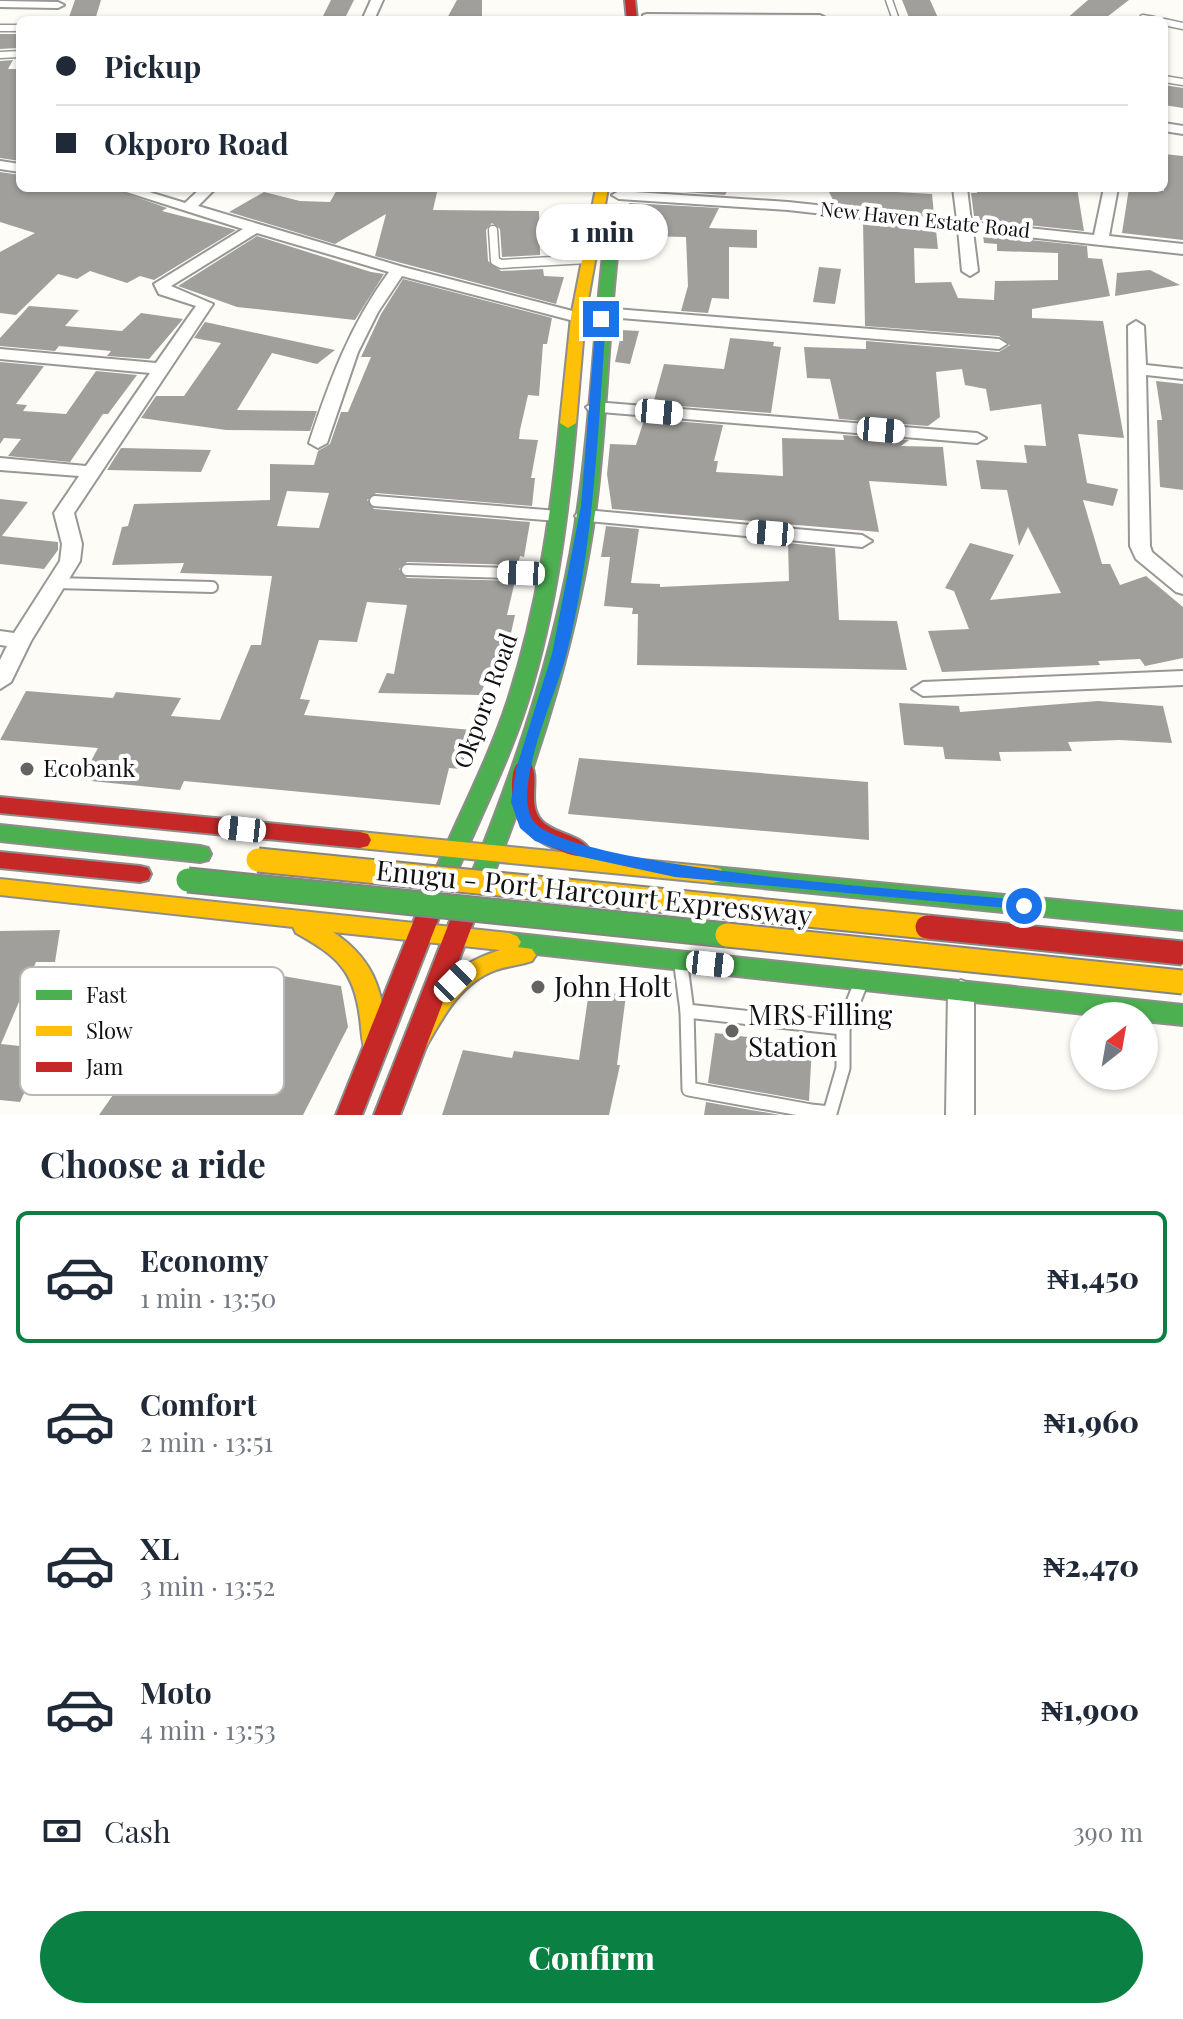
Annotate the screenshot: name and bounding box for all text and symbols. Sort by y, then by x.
text: Pickup [104,46,201,86]
text: Okporo Road [104,123,289,163]
street label: New Haven Estate Road [819,194,1032,243]
callout: 1 min [535,203,667,259]
text: 1 min [570,214,634,249]
route end [583,301,619,337]
car [634,398,684,426]
car [856,416,906,444]
car [745,519,795,547]
car [497,560,545,586]
street label: Okporo Road [445,628,523,772]
place label: Ecobank [43,751,136,783]
marker: Ecobank [18,760,36,778]
car [217,815,267,843]
street label: Enugu - Port Harcourt Expressway [374,850,814,933]
route start [1006,888,1042,924]
car [685,950,735,978]
car [430,956,480,1006]
legend [20,967,284,1095]
place label: John Holt [553,967,673,1004]
marker: John Holt [529,978,547,996]
text: Fast [86,979,128,1009]
place label: MRS Filling Station [748,995,892,1064]
north arrow [1070,1002,1158,1090]
map controls [1070,1002,1158,1090]
text: Slow [86,1015,133,1045]
marker: MRS Filling Station [723,1022,741,1040]
text: Jam [85,1051,124,1081]
text: Choose a ride [40,1139,266,1187]
text: Economy [140,1240,269,1280]
icon: car [44,1241,116,1313]
text: ₦1,450 [1047,1257,1139,1297]
text: 1 min · 13:50 [140,1280,276,1315]
text: Comfort [140,1384,257,1424]
icon: car [44,1385,116,1457]
text: ₦1,960 [1044,1401,1139,1441]
text: 2 min · 13:51 [140,1424,273,1459]
text: XL [140,1528,179,1568]
icon: car [44,1529,116,1601]
text: ₦2,470 [1043,1545,1139,1585]
text: 3 min · 13:52 [140,1568,275,1603]
text: Moto [140,1672,212,1712]
icon: car [44,1673,116,1745]
text: ₦1,900 [1041,1689,1139,1729]
text: 4 min · 13:53 [140,1712,276,1747]
icon: cash [40,1809,84,1853]
text: Cash [104,1811,171,1851]
text: 390 m [1073,1814,1143,1849]
button: Confirm [40,1911,1143,2003]

